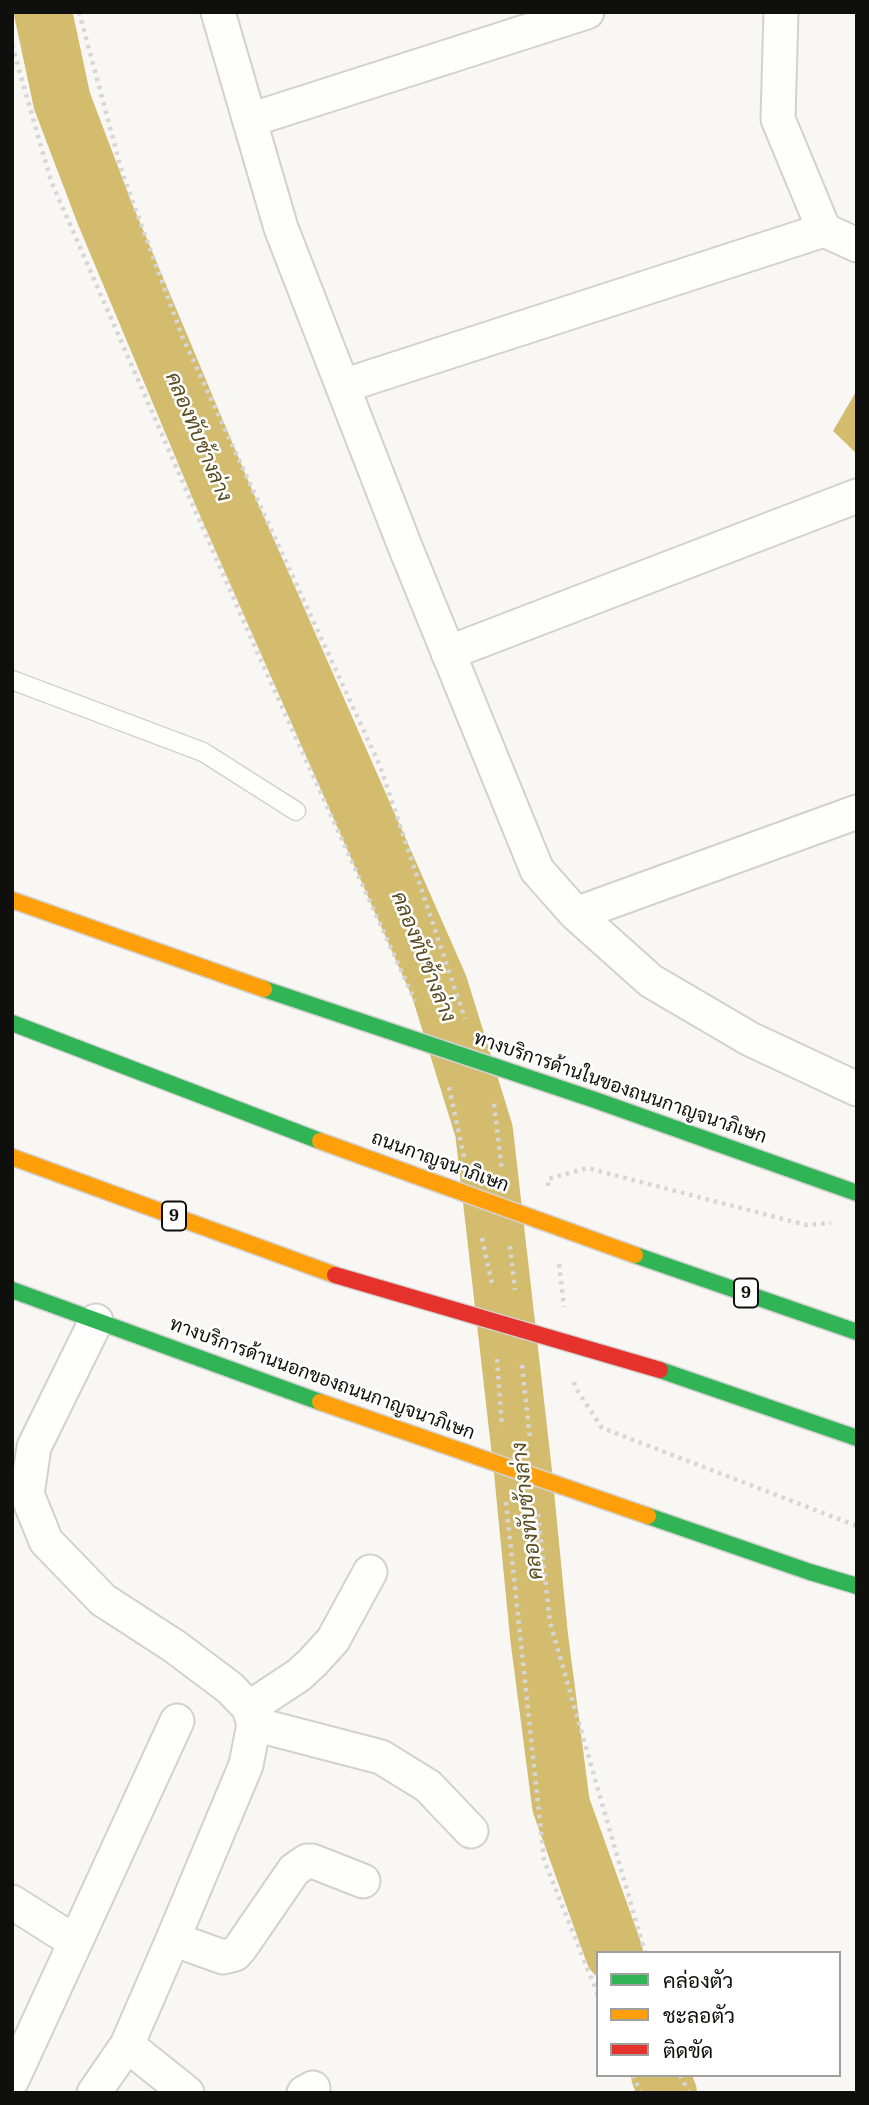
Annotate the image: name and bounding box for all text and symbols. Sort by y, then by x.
water label: คลองทับช้างล่าง [159,368,237,506]
water label: คลองทับช้างล่าง [385,888,461,1026]
street label: ทางบริการด้านในของถนนกาญจนาภิเษก [470,1027,770,1149]
street label: ถนนกาญจนาภิเษก [368,1127,512,1197]
road number: 9 [162,1202,186,1231]
road number: 9 [734,1278,758,1308]
street label: ทางบริการด้านนอกของถนนกาญจนาภิเษก [166,1313,478,1445]
water label: คลองทับช้างล่าง [507,1441,549,1581]
legend [596,1951,841,2077]
text: คล่องตัว [663,1967,733,1994]
text: ชะลอตัว [663,2002,735,2029]
text: ติดขัด [663,2037,713,2064]

